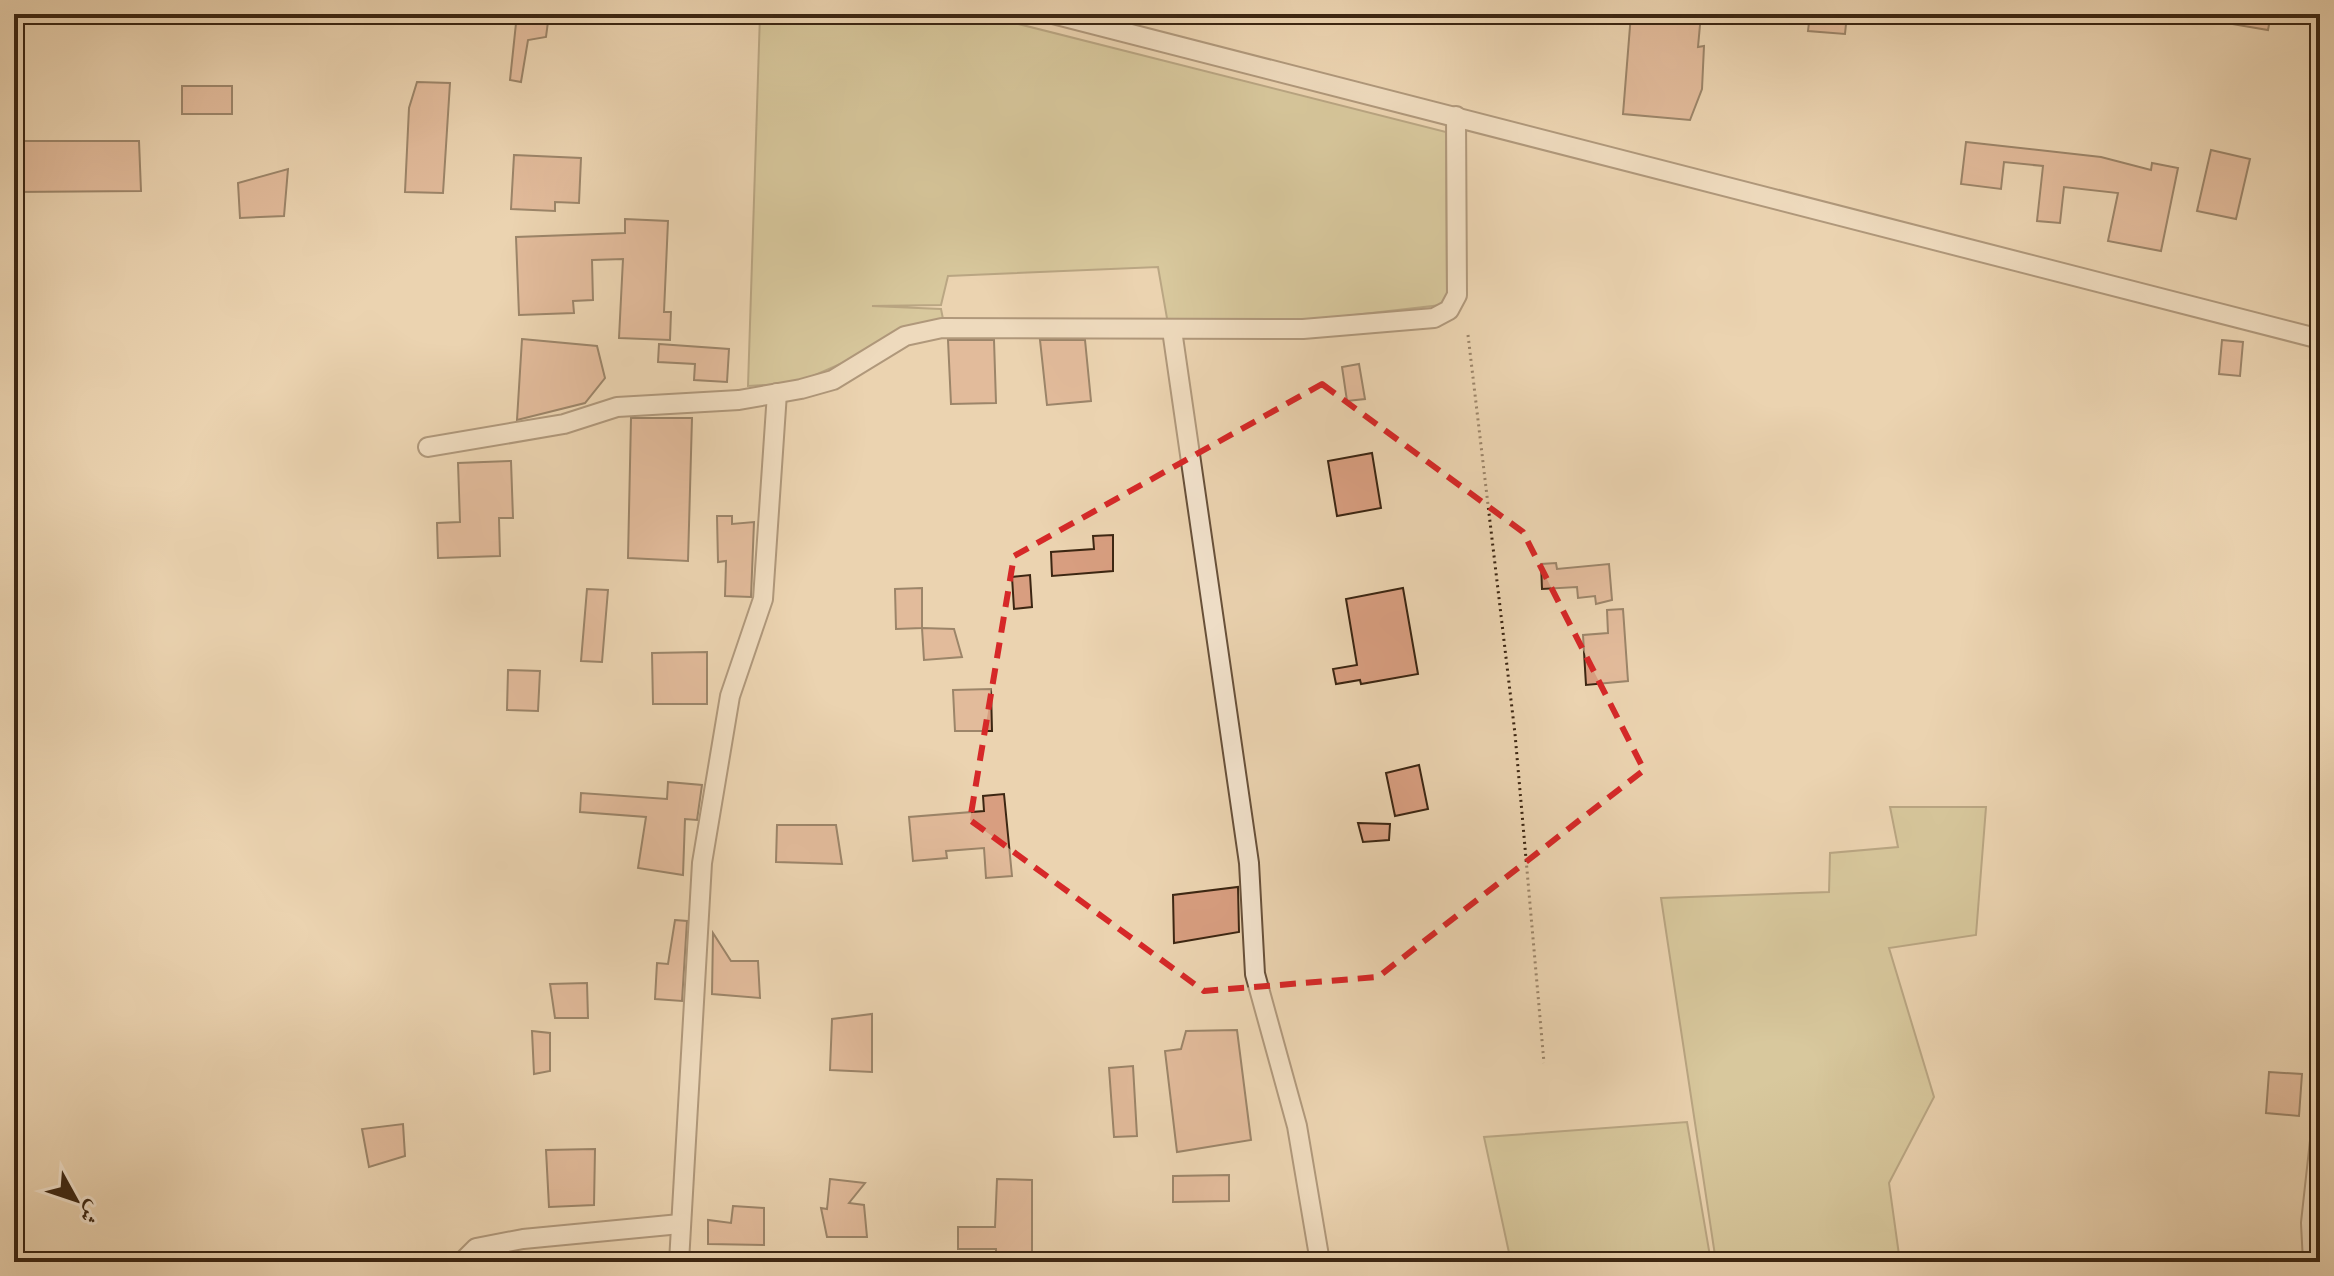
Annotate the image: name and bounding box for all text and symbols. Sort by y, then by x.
north arrow [36,1160,116,1240]
text: ش [74,1195,108,1230]

